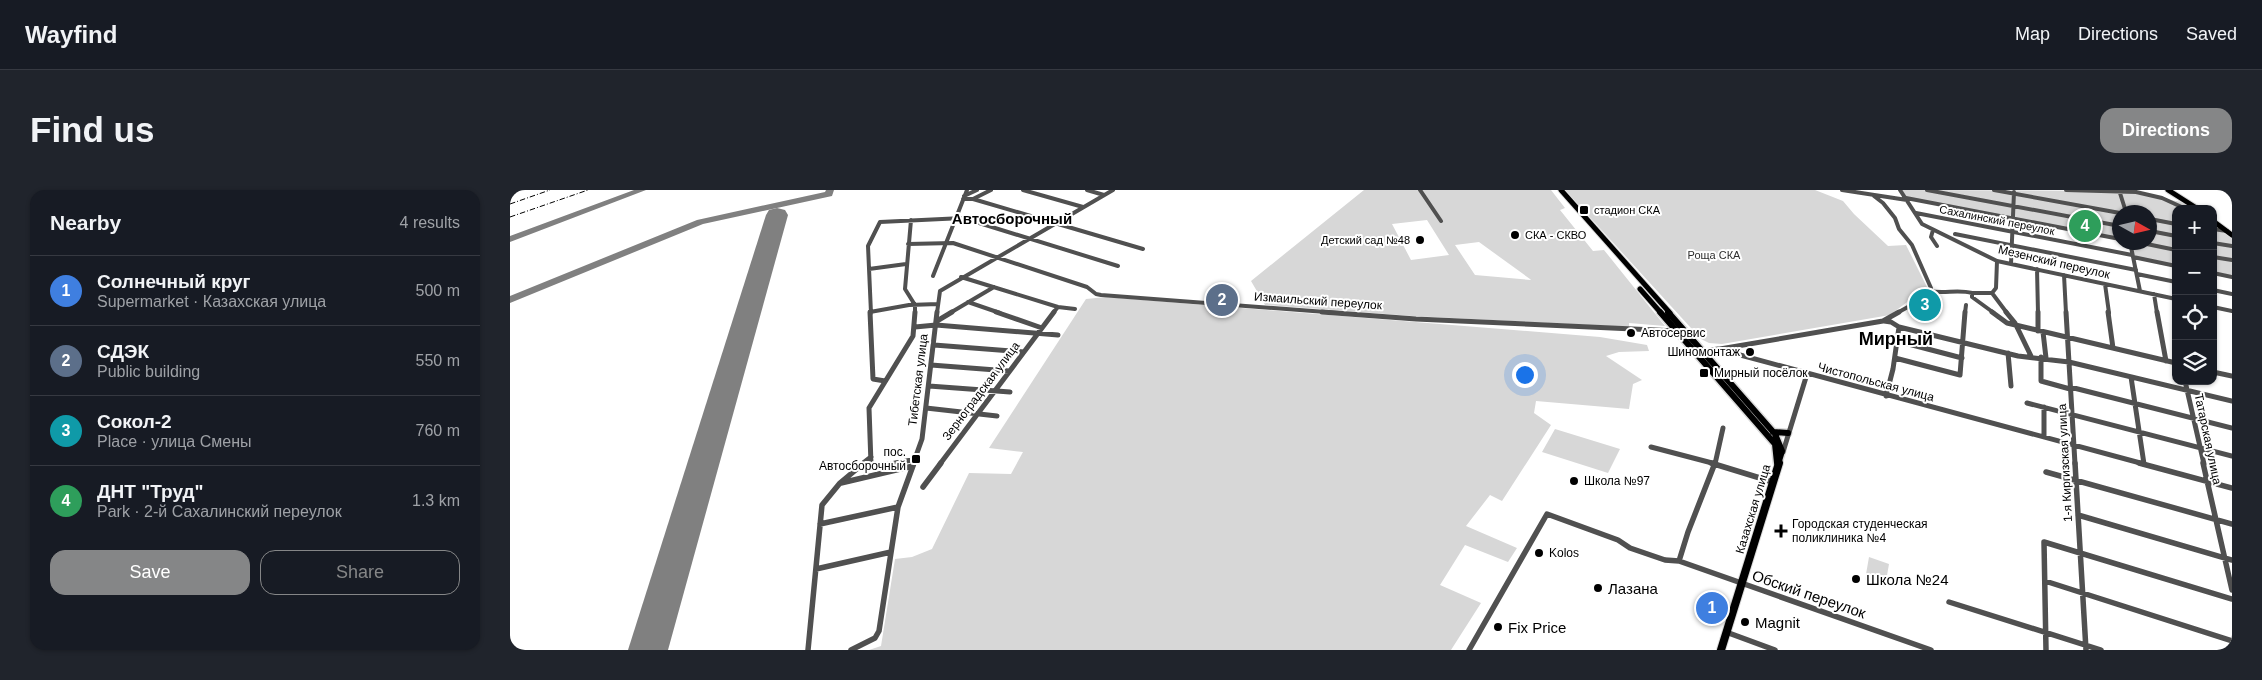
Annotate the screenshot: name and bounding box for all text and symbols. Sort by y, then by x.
text: Wayfind [25,21,117,48]
text: Map [2015,24,2050,44]
text: Directions [2078,24,2158,44]
text: Saved [2186,24,2237,44]
button: Directions [2100,108,2232,153]
text: Find us [30,110,154,149]
street label: Сахалинский переулок [1938,203,2056,237]
marker: стадион СКА [1578,204,1590,216]
place label: стадион СКА [1594,204,1661,216]
north arrow [2112,205,2157,250]
map controls [2172,205,2217,385]
button: + [2172,205,2217,250]
pin: 4 [2069,207,2101,245]
district label: Автосборочный [952,210,1072,227]
text: Nearby [50,211,121,234]
text: 4 results [400,214,460,231]
marker: СКА - СКВО [1509,229,1521,241]
place label: СКА - СКВО [1525,229,1587,241]
place label: Детский сад №48 [1321,234,1410,246]
marker: Детский сад №48 [1414,234,1426,246]
street label: Мезенский переулок [1997,242,2112,282]
park label: Роща СКА [1688,249,1741,261]
button: − [2172,250,2217,295]
text: Солнечный круг [97,271,251,292]
pin: 2 [1206,281,1238,319]
text: 1 [62,282,70,299]
text: 500 m [416,282,460,299]
pin: 3 [1909,286,1941,324]
street label: Измаильский переулок [1254,290,1383,313]
text: Supermarket · Казахская улица [97,293,326,310]
button: locate [2172,295,2217,340]
place label: Автосервис [1641,326,1706,340]
marker: Автосервис [1625,327,1637,339]
district label: Мирный [1859,329,1933,349]
street label: Тибетская улица [905,333,931,427]
street label: Зерноградская улица [939,339,1023,443]
button: layers [2172,340,2217,385]
text: СДЭК [97,341,149,362]
place label: Шиномонтаж [1667,345,1740,359]
marker: Шиномонтаж [1744,346,1756,358]
text: 2 [62,352,70,369]
text: 550 m [416,352,460,369]
street label: Чистопольская улица [1816,360,1936,404]
your location [1512,362,1538,388]
text: Public building [97,363,200,380]
place label: Мирный посёлок [1714,366,1808,380]
marker: Мирный посёлок [1698,367,1710,379]
street label: Татарская улица [2191,392,2225,486]
street label: 1-я Киргизская улица [2055,403,2075,522]
text: Сокол-2 [97,411,172,432]
text: 3 [62,422,70,439]
text: 760 m [416,422,460,439]
text: Place · улица Смены [97,433,251,450]
place label: пос. Автосборочный [819,445,906,473]
marker: пос. Автосборочный [910,453,922,465]
street label: Казахская улица [1733,462,1773,555]
place label: Школа №97 [1584,474,1650,488]
marker: Школа №97 [1568,475,1580,487]
text: ДНТ "Труд" [97,481,204,502]
text: 4 [62,492,70,509]
text: 1.3 km [412,492,460,509]
text: Park · 2-й Сахалинский переулок [97,503,342,520]
place label: Городская студенческая поликлиника №4 [1792,517,1928,545]
marker: Городская студенческая поликлиника №4 [1774,524,1788,538]
place label: Kolos [1549,546,1579,560]
marker: Kolos [1533,547,1545,559]
button: Save [50,550,250,595]
button: Share [260,550,460,595]
street label: Обский переулок [1750,567,1868,622]
place label: Школа №24 [1866,571,1949,588]
marker: Школа №24 [1850,573,1862,585]
place label: Лазана [1608,580,1659,597]
marker: Лазана [1592,582,1604,594]
pin: 1 [1696,589,1728,627]
place label: Magnit [1755,614,1801,631]
marker: Magnit [1739,616,1751,628]
place label: Fix Price [1508,619,1566,636]
marker: Fix Price [1492,621,1504,633]

